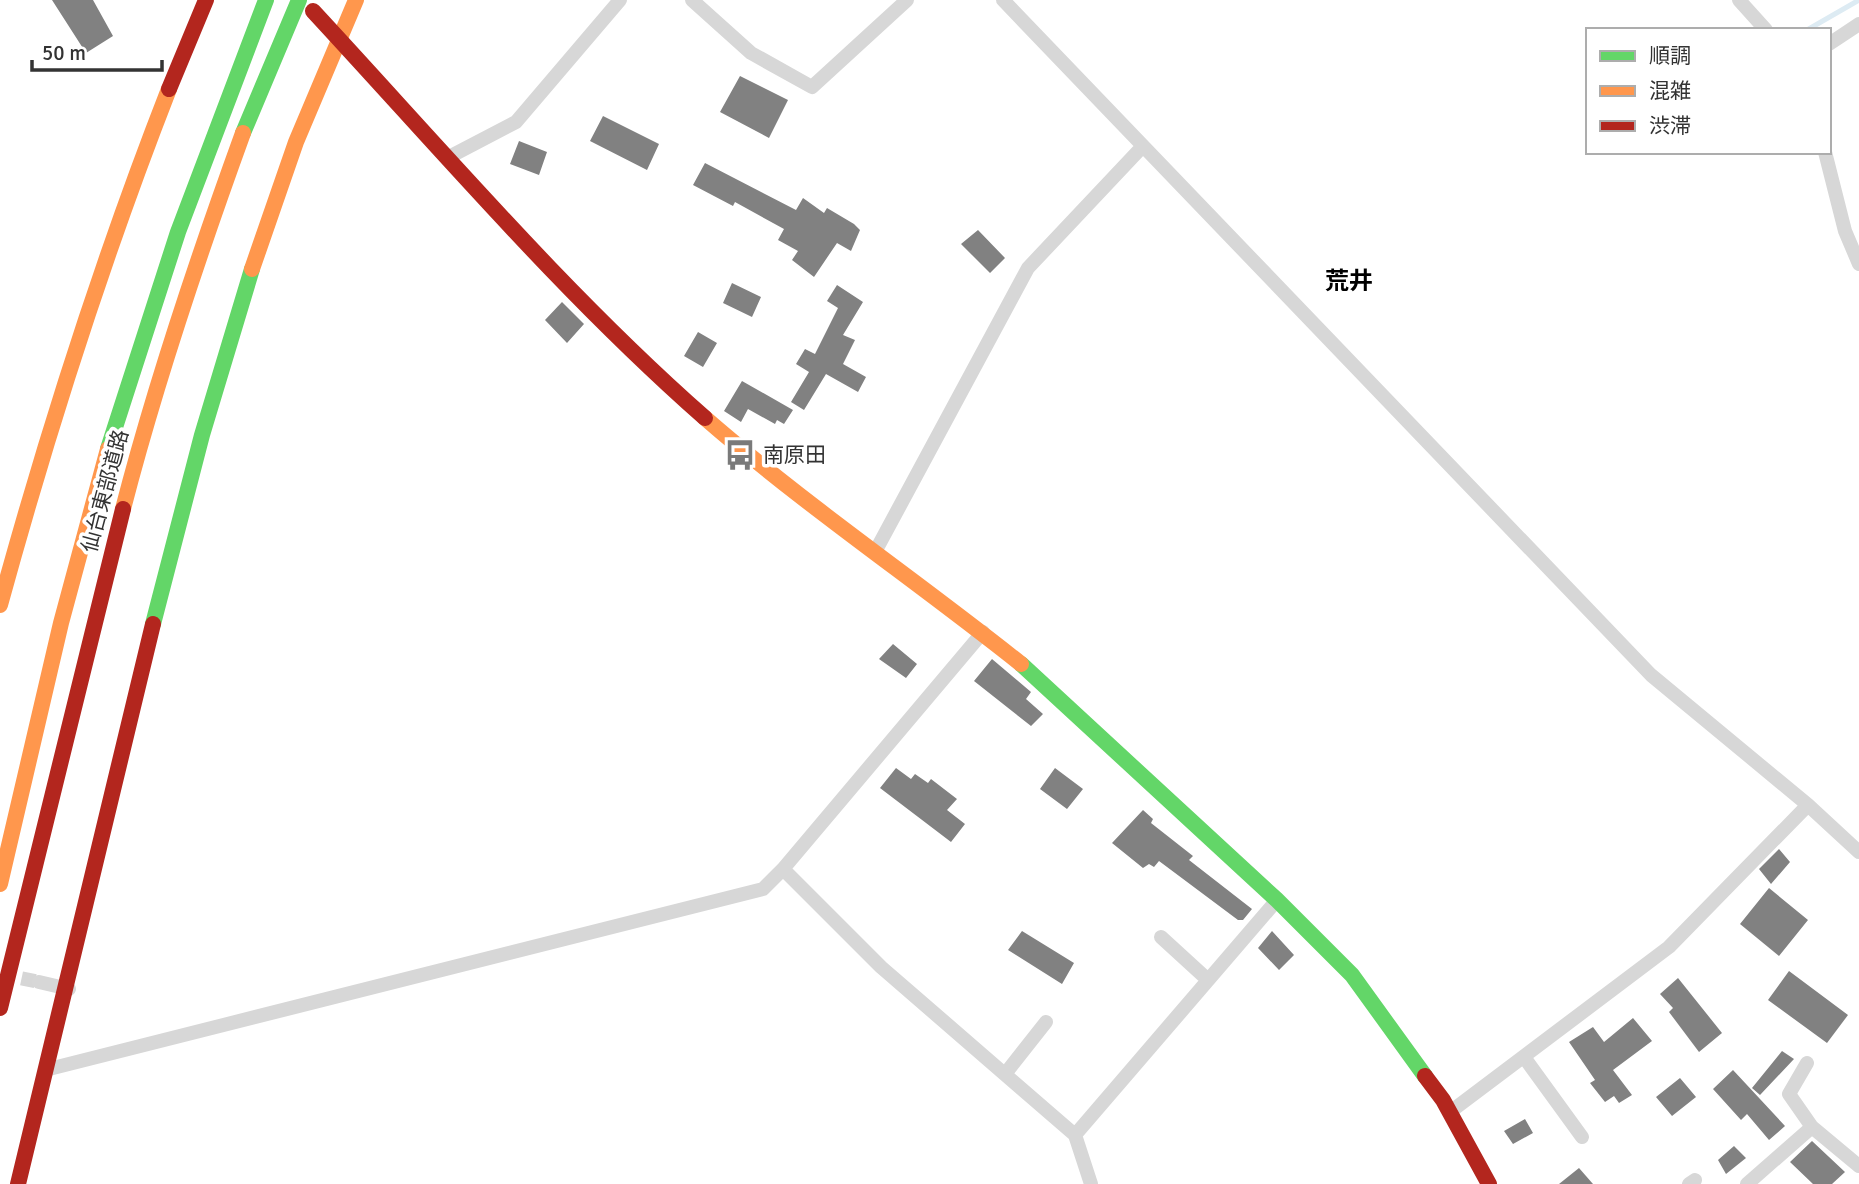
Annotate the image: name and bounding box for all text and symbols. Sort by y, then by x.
scale bar [32,28,161,72]
legend [1586,28,1831,154]
text: 50 m [42,40,86,66]
text: 順調 [1649,43,1691,69]
text: 混雑 [1649,78,1691,104]
text: 渋滞 [1649,113,1691,139]
district label: 荒井 [1325,266,1373,296]
street label: 仙台東部道路 [76,427,134,555]
bus stop icon: 南原田 [723,438,757,472]
place label: 南原田 [763,442,826,468]

